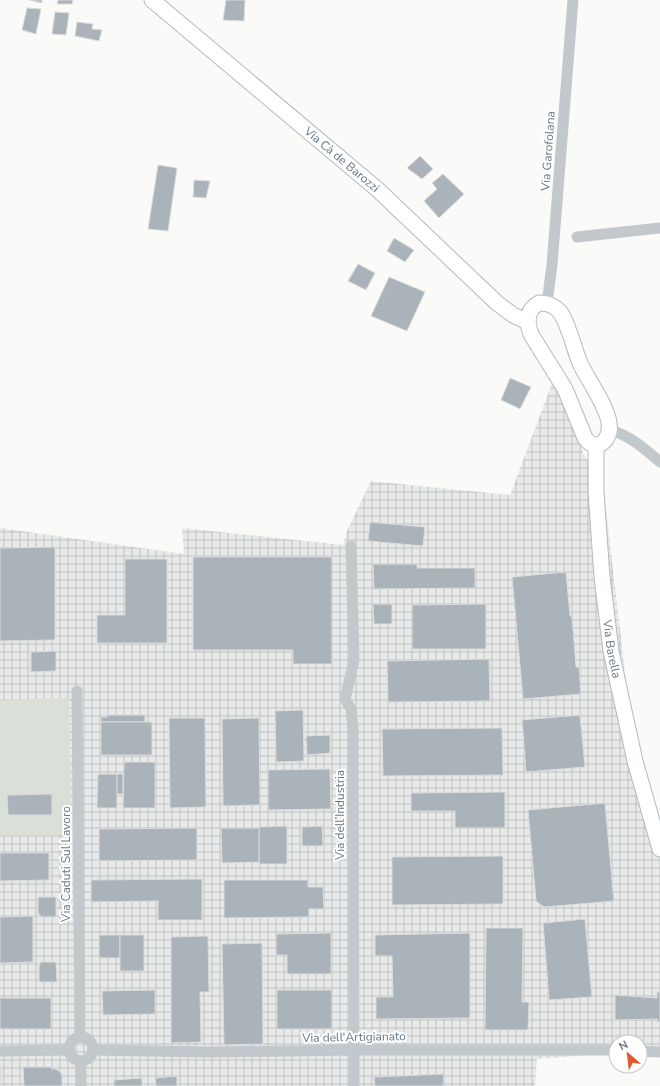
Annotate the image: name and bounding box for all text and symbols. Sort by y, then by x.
street label: Via Garofolana [537,111,559,192]
street label: Via Cà de Barozzi [300,123,383,196]
street label: Via Barella [599,618,625,680]
street label: Via dell’Industria [332,770,348,861]
street label: Via Caduti Sul Lavoro [58,806,74,923]
street label: Via dell'Artigianato [301,1028,406,1046]
north arrow [608,1034,648,1074]
text: N [616,1037,631,1054]

